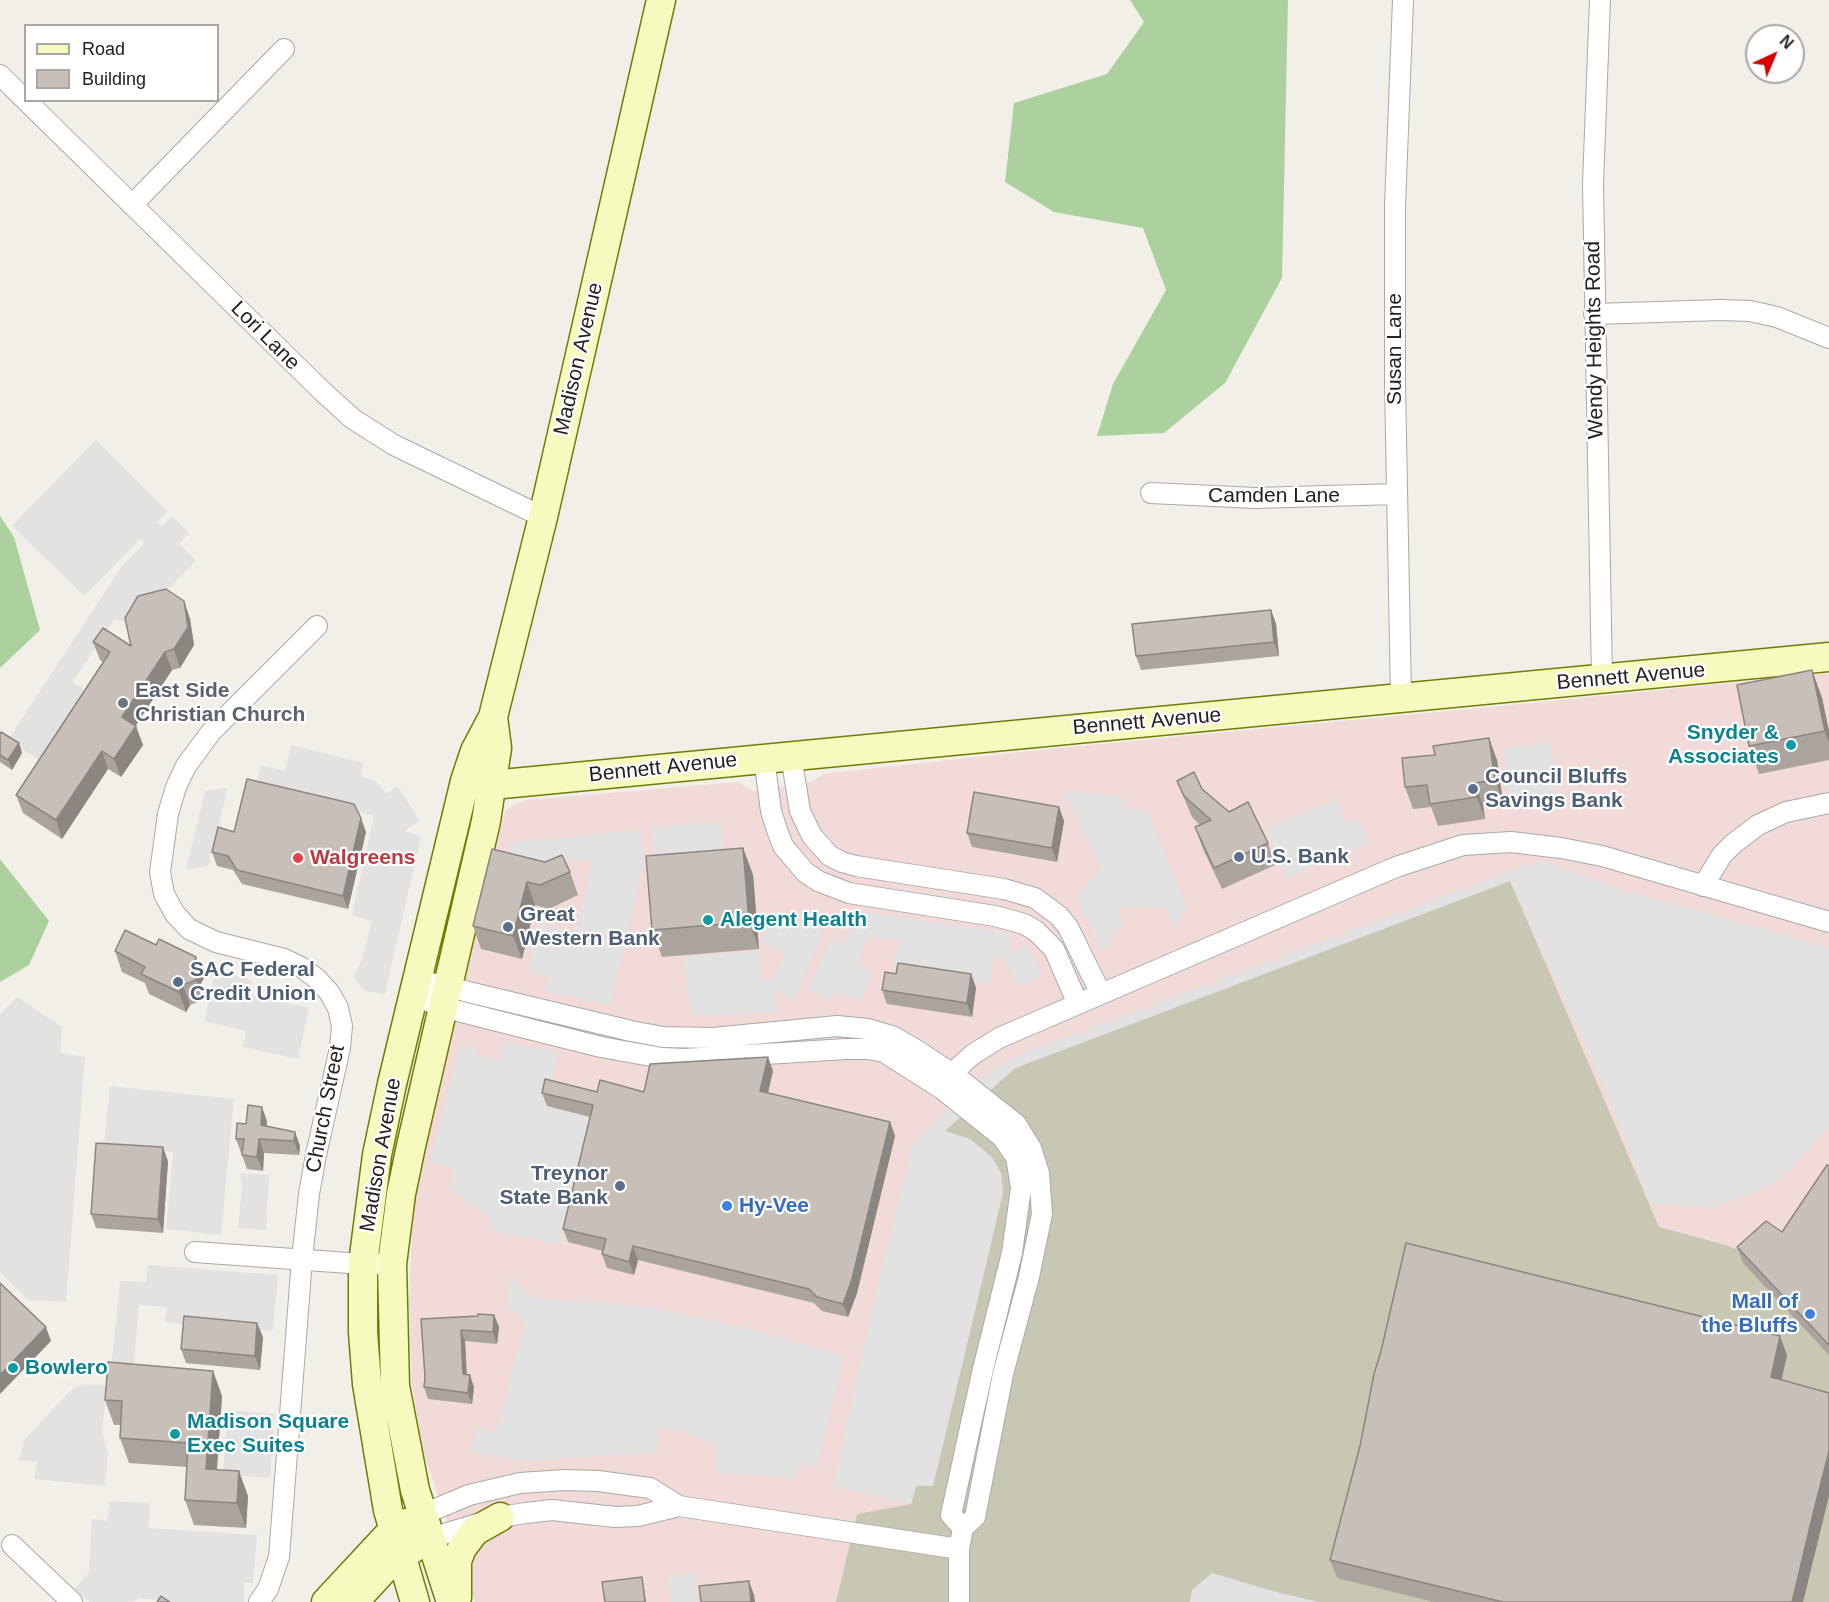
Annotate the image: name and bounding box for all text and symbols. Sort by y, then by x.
legend [24,24,219,102]
north arrow [1745,24,1805,84]
text: N [1776,32,1797,52]
text: Road [82,39,125,59]
text: Building [82,69,146,89]
street label: Wendy Heights Road [1581,241,1609,439]
street label: Madison Avenue [549,280,609,438]
street label: Susan Lane [1382,293,1408,405]
street label: Lori Lane [225,296,305,376]
street label: Camden Lane [1208,483,1340,509]
street label: Bennett Avenue [1556,658,1706,696]
place label: East Side Christian Church [135,678,305,728]
marker: East Side Christian Church [116,696,130,710]
street label: Bennett Avenue [1072,703,1222,741]
place label: Snyder & Associates [1668,720,1779,770]
marker: Snyder & Associates [1784,738,1798,752]
street label: Bennett Avenue [588,748,738,788]
place label: Council Bluffs Savings Bank [1485,764,1627,814]
marker: Council Bluffs Savings Bank [1466,782,1480,796]
place label: U.S. Bank [1251,844,1349,870]
place label: Walgreens [310,845,415,871]
marker: U.S. Bank [1232,850,1246,864]
marker: Walgreens [291,851,305,865]
place label: Great Western Bank [520,902,660,952]
place label: Alegent Health [720,907,867,933]
marker: Alegent Health [701,913,715,927]
marker: Great Western Bank [501,920,515,934]
place label: SAC Federal Credit Union [190,957,316,1007]
marker: SAC Federal Credit Union [171,975,185,989]
street label: Church Street [301,1043,351,1175]
street label: Madison Avenue [355,1076,407,1234]
place label: Treynor State Bank [499,1161,608,1211]
marker: Treynor State Bank [613,1179,627,1193]
place label: Hy-Vee [739,1193,809,1219]
marker: Hy-Vee [720,1199,734,1213]
place label: Mall of the Bluffs [1701,1289,1798,1339]
marker: Mall of the Bluffs [1803,1307,1817,1321]
place label: Bowlero [25,1355,108,1381]
marker: Bowlero [6,1361,20,1375]
place label: Madison Square Exec Suites [187,1409,349,1459]
marker: Madison Square Exec Suites [168,1427,182,1441]

